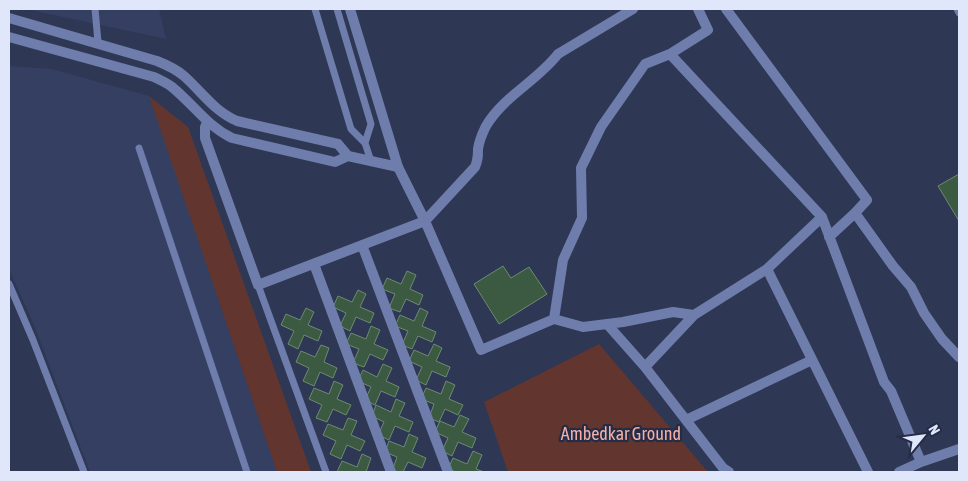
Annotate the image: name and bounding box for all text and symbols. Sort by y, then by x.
north arrow [898,411,948,461]
text: N [925,422,943,437]
park label: Ambedkar Ground [561,423,681,444]

